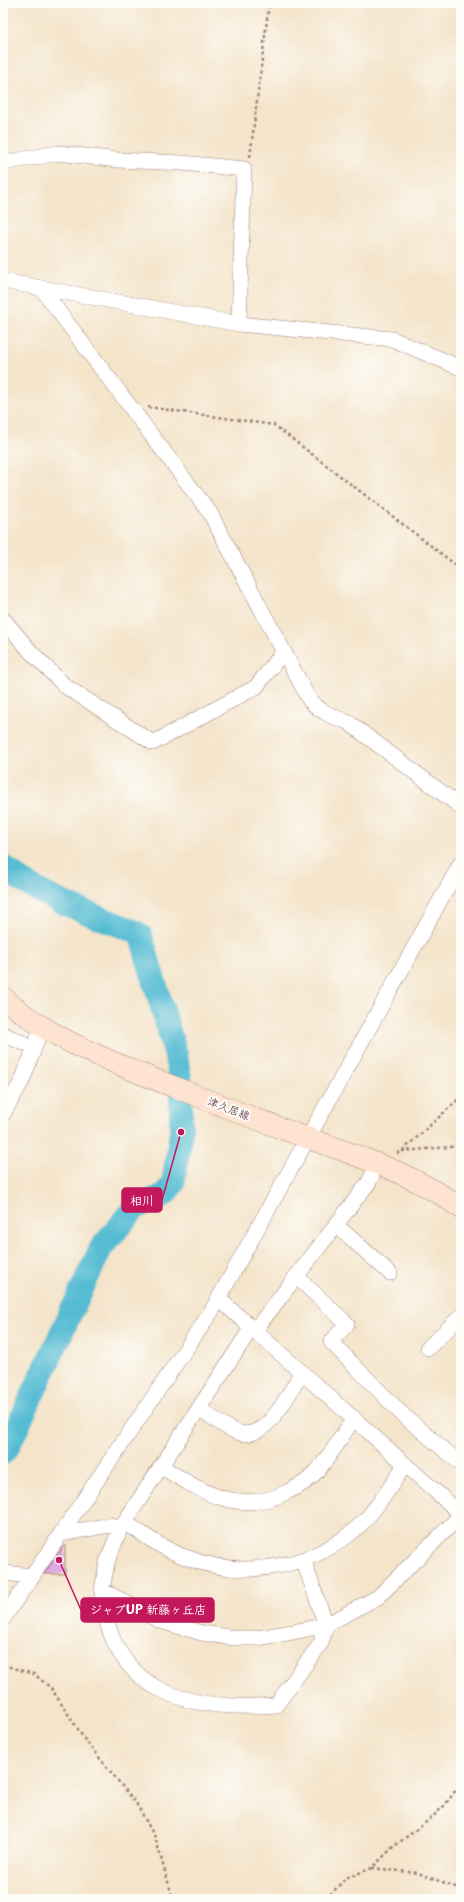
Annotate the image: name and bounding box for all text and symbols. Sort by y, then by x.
street label: 津久居線 [205,1092,253,1124]
callout: 相川 [122,1188,162,1212]
text: 相川 [130,1191,154,1209]
callout: ジャブUP 新藤ヶ丘店 [81,1598,214,1622]
text: ジャブUP 新藤ヶ丘店 [90,1600,206,1618]

